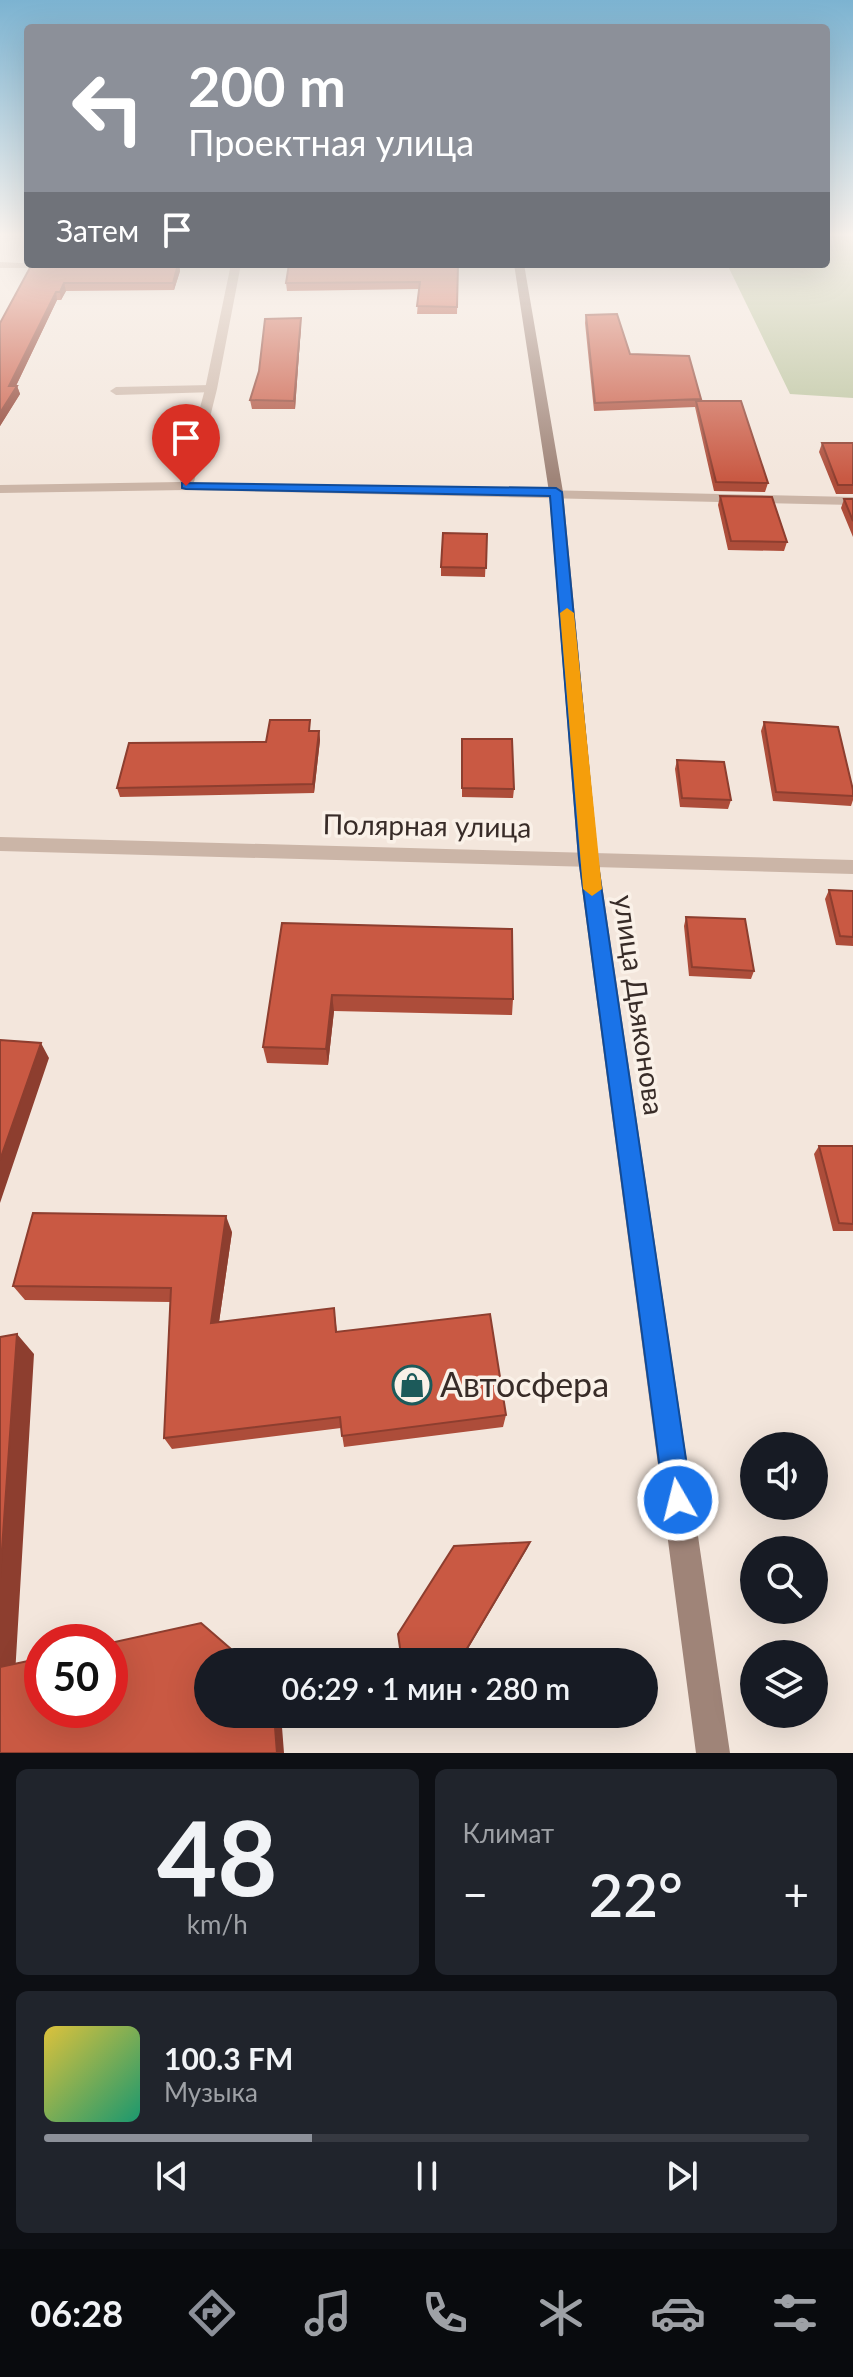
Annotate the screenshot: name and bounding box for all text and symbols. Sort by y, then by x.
text: 200 m [188,52,346,119]
icon: left [56,56,160,160]
text: Проектная улица [188,120,474,164]
icon: arrive [155,208,199,252]
text: Затем [56,212,139,248]
pin [152,404,220,486]
icon: arrive [164,416,208,460]
street label: Полярная улица [322,806,532,844]
street label: улица Дьяконова [608,893,672,1117]
place label: Автосфера [440,1363,609,1404]
shop icon: Автосфера [391,1364,433,1406]
map controls [740,1432,828,1728]
button: sound [740,1432,828,1520]
position arrow [636,1458,720,1542]
button: search [740,1536,828,1624]
speed limit sign: 50 [24,1624,128,1728]
button: layers [740,1640,828,1728]
text: 06:29 · 1 мин · 280 m [282,1670,570,1706]
text: 48 [157,1793,278,1918]
text: Климат [463,1817,554,1849]
text: 22° [589,1858,683,1930]
text: − [463,1868,488,1920]
text: + [783,1868,809,1920]
text: km/h [187,1908,248,1940]
text: 100.3 FM [164,2040,293,2076]
text: Музыка [164,2076,258,2108]
icon: previous [150,2154,194,2198]
icon: pause [405,2154,449,2198]
icon: next [660,2154,704,2198]
icon: directions [184,2285,240,2341]
icon: music [300,2285,356,2341]
icon: phone [417,2285,473,2341]
icon: climate [533,2285,589,2341]
icon: car [650,2285,706,2341]
icon: filters [767,2285,823,2341]
text: 06:28 [30,2291,123,2335]

